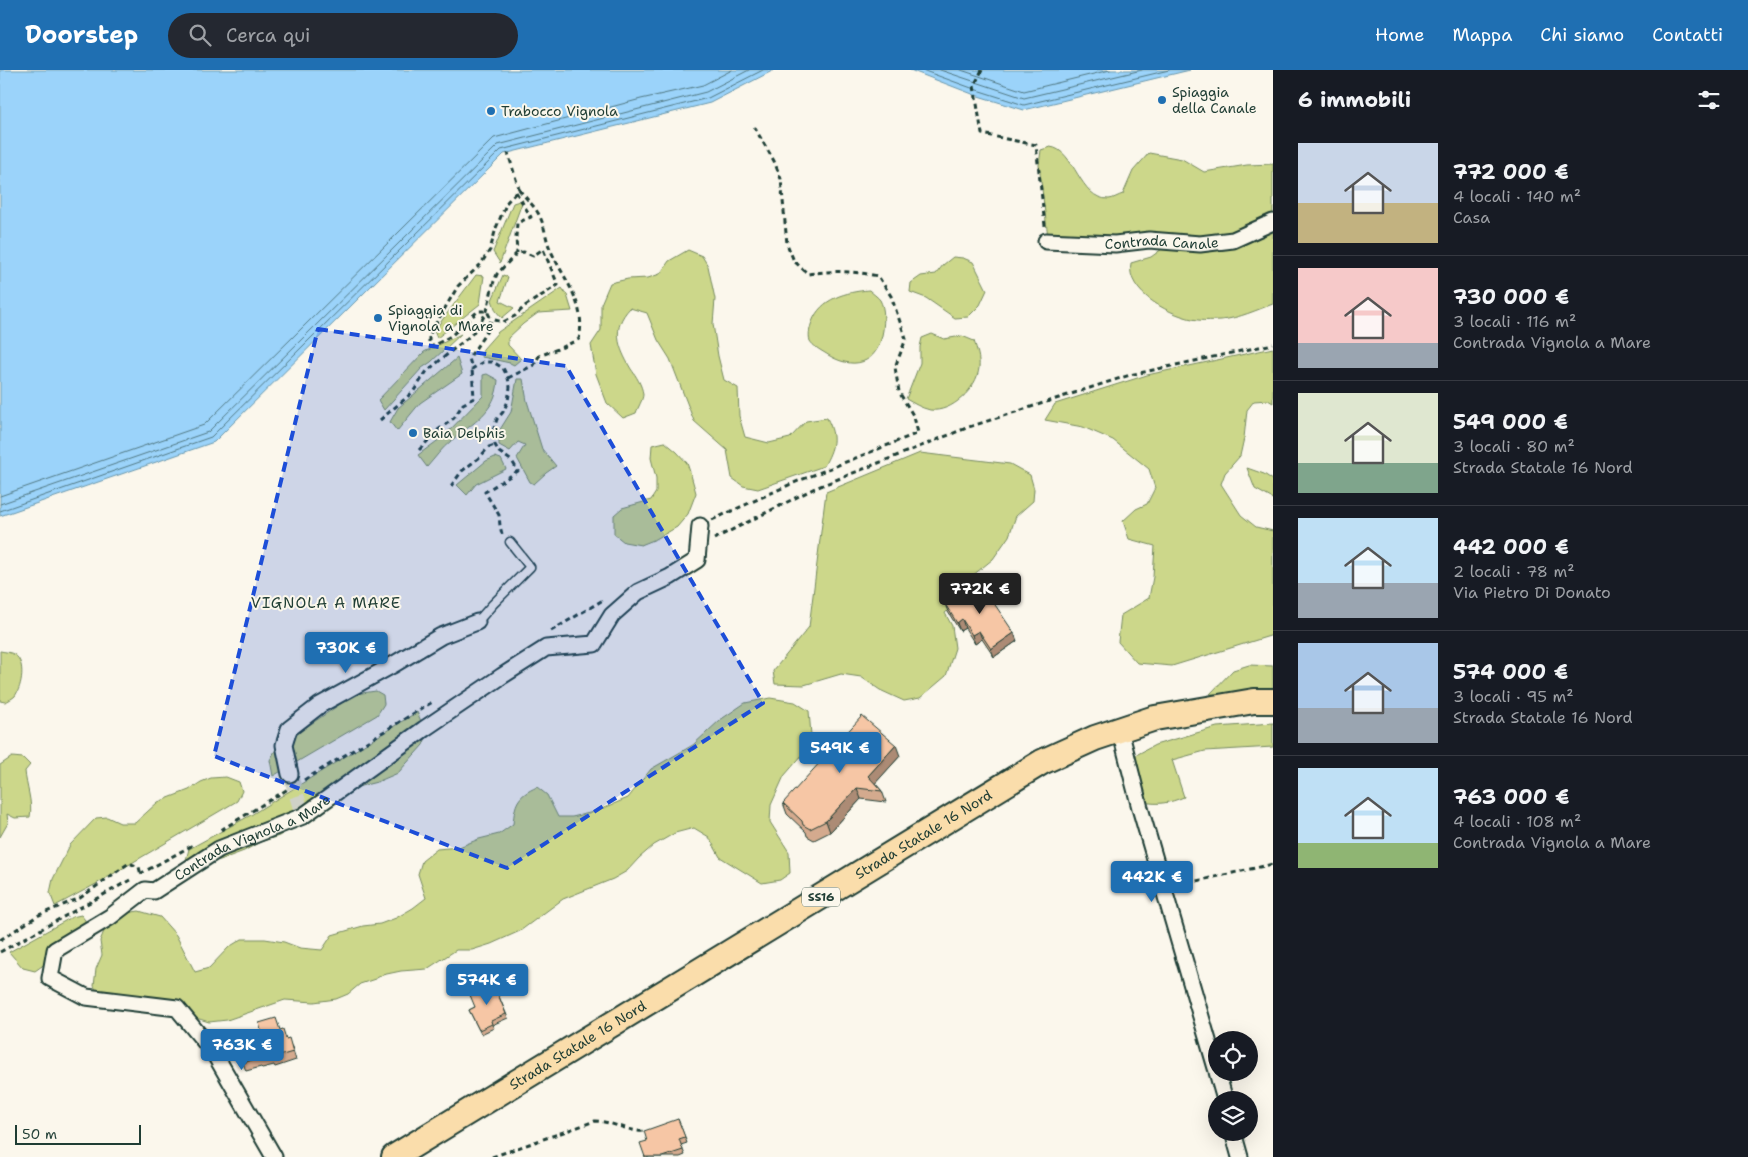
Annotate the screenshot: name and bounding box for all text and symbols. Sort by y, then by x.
search box [168,13,518,58]
text: Doorstep [25,19,138,51]
icon: search [186,21,214,49]
text: Cerca qui [226,23,310,48]
text: Home [1375,23,1424,47]
text: Mappa [1452,23,1512,47]
text: Chi siamo [1540,23,1624,47]
text: Contatti [1652,23,1723,47]
place label: Spiaggia della Canale [1172,83,1257,117]
text: 6 immobili [1298,86,1411,114]
icon: filters [1695,86,1723,114]
marker: Spiaggia della Canale [1156,94,1168,106]
place label: Trabocco Vignola [501,102,618,120]
marker: Trabocco Vignola [485,105,497,117]
text: 772 000 € [1453,158,1569,186]
icon: home [1338,163,1398,223]
text: 4 locali · 140 m² [1453,186,1581,207]
text: Casa [1453,207,1490,228]
street label: Contrada Canale [1104,231,1220,253]
text: 730 000 € [1453,283,1569,311]
icon: home [1338,288,1398,348]
place label: Spiaggia di Vignola a Mare [388,301,494,335]
text: 3 locali · 116 m² [1453,311,1576,332]
marker: Spiaggia di Vignola a Mare [372,312,384,324]
text: Contrada Vignola a Mare [1453,332,1651,353]
text: 549 000 € [1453,408,1568,436]
icon: home [1338,413,1398,473]
place label: Baia Delphis [423,424,505,442]
marker: Baia Delphis [407,427,419,439]
text: 3 locali · 80 m² [1453,436,1575,457]
text: Strada Statale 16 Nord [1453,457,1633,478]
text: 442 000 € [1453,533,1569,561]
icon: home [1338,538,1398,598]
text: 2 locali · 78 m² [1453,561,1575,582]
pin: 772K € [939,572,1021,615]
text: 772K € [950,578,1010,599]
text: Via Pietro Di Donato [1453,582,1611,603]
district label: VIGNOLA A MARE [251,593,401,613]
pin: 730K € [305,632,387,674]
text: 730K € [316,637,376,658]
text: 574 000 € [1453,658,1568,686]
icon: home [1338,663,1398,723]
text: 3 locali · 95 m² [1453,686,1574,707]
text: Strada Statale 16 Nord [1453,707,1633,728]
pin: 549K € [799,732,881,774]
text: 549K € [810,737,870,758]
text: 763 000 € [1453,783,1569,811]
street label: Strada Statale 16 Nord [852,786,995,883]
icon: home [1338,788,1398,848]
street label: Contrada Vignola a Mare [171,790,334,885]
text: 4 locali · 108 m² [1453,811,1581,832]
text: Contrada Vignola a Mare [1453,832,1651,853]
pin: 442K € [1111,860,1193,903]
text: 442K € [1122,866,1182,887]
road number: SS16 [802,888,840,906]
pin: 574K € [446,964,528,1006]
text: 574K € [457,969,517,990]
street label: Strada Statale 16 Nord [506,996,650,1094]
pin: 763K € [201,1028,283,1071]
map controls [1208,1031,1258,1141]
button: locate [1208,1031,1258,1081]
text: 763K € [212,1034,272,1055]
button: layers [1208,1091,1258,1141]
scale bar [15,1122,141,1145]
text: 50 m [22,1125,57,1143]

